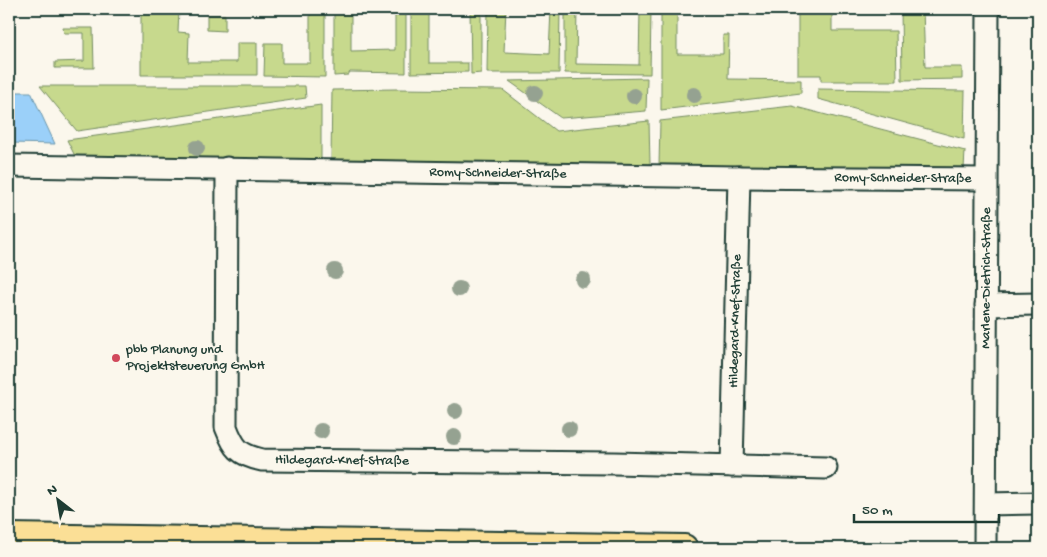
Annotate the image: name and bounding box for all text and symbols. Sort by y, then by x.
street label: Romy-Schneider-Straße [429,164,567,183]
street label: Romy-Schneider-Straße [834,169,972,187]
street label: Marlene-Dietrich-Straße [978,206,995,349]
street label: Hildegard-Knef-Straße [725,253,746,388]
place label: pbb Planung und Projektsteuerung GmbH [125,342,266,375]
marker: pbb Planung und Projektsteuerung GmbH [110,352,122,364]
street label: Hildegard-Knef-Straße [275,452,410,470]
north arrow [32,474,82,524]
text: N [44,481,61,501]
scale bar [854,492,1000,524]
text: 50 m [862,502,893,520]

